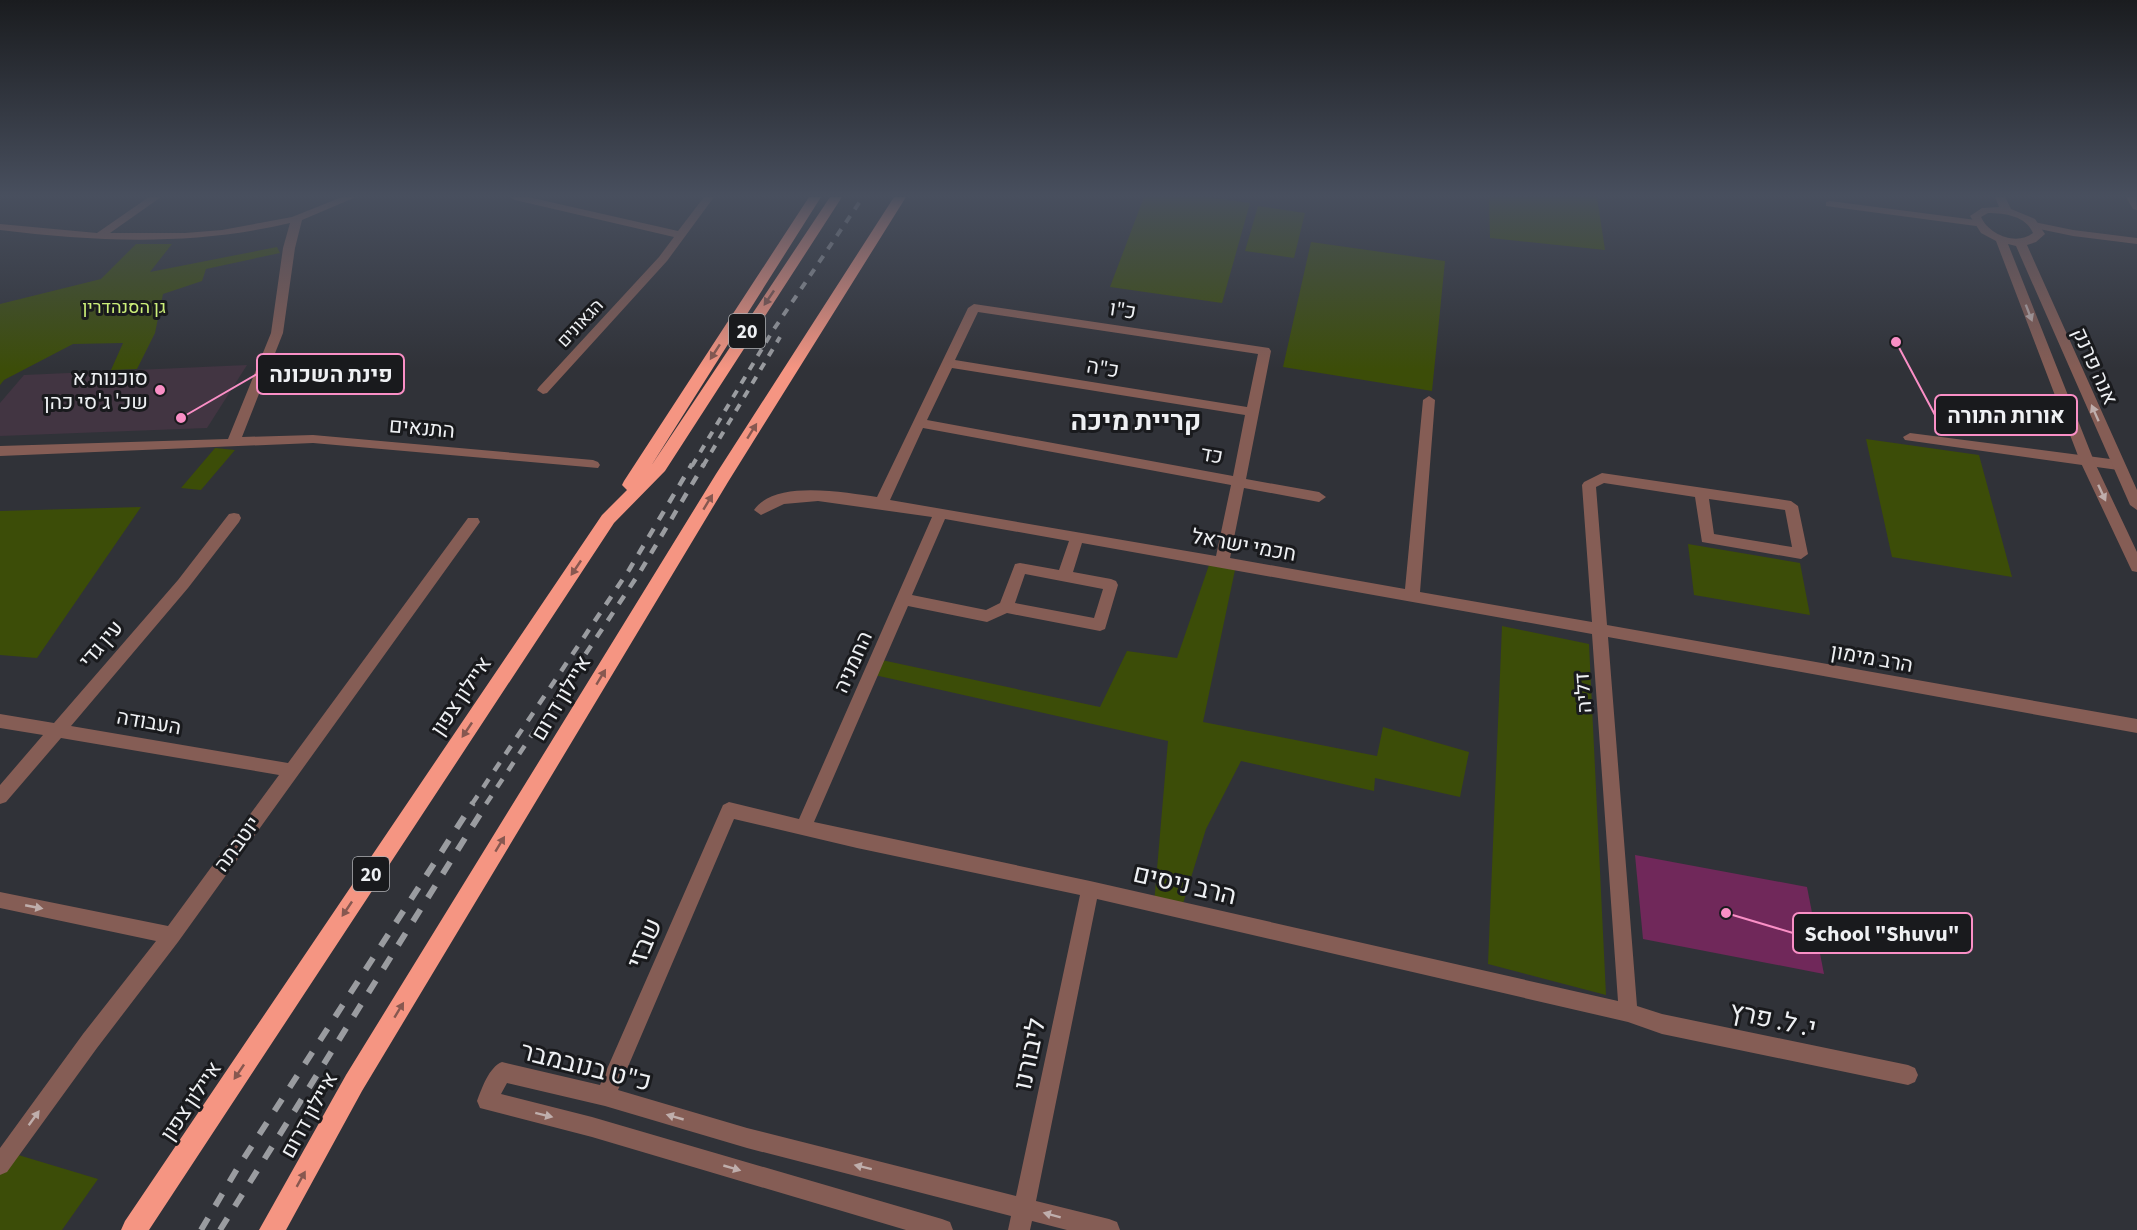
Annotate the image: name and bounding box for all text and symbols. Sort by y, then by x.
one-way arrow [764,290,775,306]
street label: כ"ו [1108,293,1138,327]
street label: הגאונים [552,294,609,353]
park label: גן הסנהדרין [82,295,166,320]
one-way arrow [2024,304,2034,322]
road number: 20 [729,314,765,348]
street label: אנה פרנק [2065,323,2125,409]
one-way arrow [710,344,721,360]
street label: כ"ה [1085,351,1121,385]
callout: פינת השכונה [257,354,404,394]
text: פינת השכונה [269,359,393,391]
place label: סוכנות א שכ' ג'סי כהן [44,363,148,417]
marker: סוכנות א שכ' ג'סי כהן [153,383,167,397]
callout: אורות התורה [1935,395,2077,435]
text: אורות התורה [1947,400,2065,432]
district label: קריית מיכה [1071,402,1201,441]
one-way arrow [2090,404,2100,422]
street label: התנאים [388,410,456,446]
one-way arrow [746,423,757,439]
street label: כד [1198,438,1226,472]
one-way arrow [2098,485,2107,502]
one-way arrow [703,494,714,510]
street label: חכמי ישראל [1189,521,1299,569]
one-way arrow [570,559,582,575]
street label: עין גדי [72,614,130,674]
street label: החמניה [826,626,880,698]
street label: הרב מימון [1828,636,1916,680]
street label: איילון צפון [423,650,499,742]
street label: איילון דרום [524,650,598,746]
one-way arrow [596,669,607,685]
street label: דליה [1567,672,1599,714]
street label: העבודה [114,702,184,742]
one-way arrow [461,721,473,737]
street label: יוטבתה [207,810,267,878]
one-way arrow [495,836,506,852]
street label: הרב ניסים [1130,855,1240,914]
road number: 20 [353,857,389,891]
one-way arrow [341,901,353,917]
one-way arrow [25,903,44,912]
street label: שבזי [617,912,672,974]
callout: School "Shuvu" [1793,913,1972,953]
text: School "Shuvu" [1805,918,1959,950]
street label: י. ל. פרץ [1726,992,1820,1047]
one-way arrow [393,1002,404,1018]
street label: ליבורנו [1004,1015,1055,1093]
street label: כ"ט בנובמבר [517,1032,655,1101]
street label: איילון צפון [153,1055,229,1147]
one-way arrow [234,1063,245,1080]
street label: איילון דרום [273,1067,345,1163]
one-way arrow [28,1110,40,1126]
one-way arrow [535,1111,553,1121]
one-way arrow [666,1112,684,1121]
one-way arrow [854,1161,873,1171]
one-way arrow [723,1164,741,1173]
one-way arrow [296,1170,306,1187]
one-way arrow [1043,1209,1062,1219]

